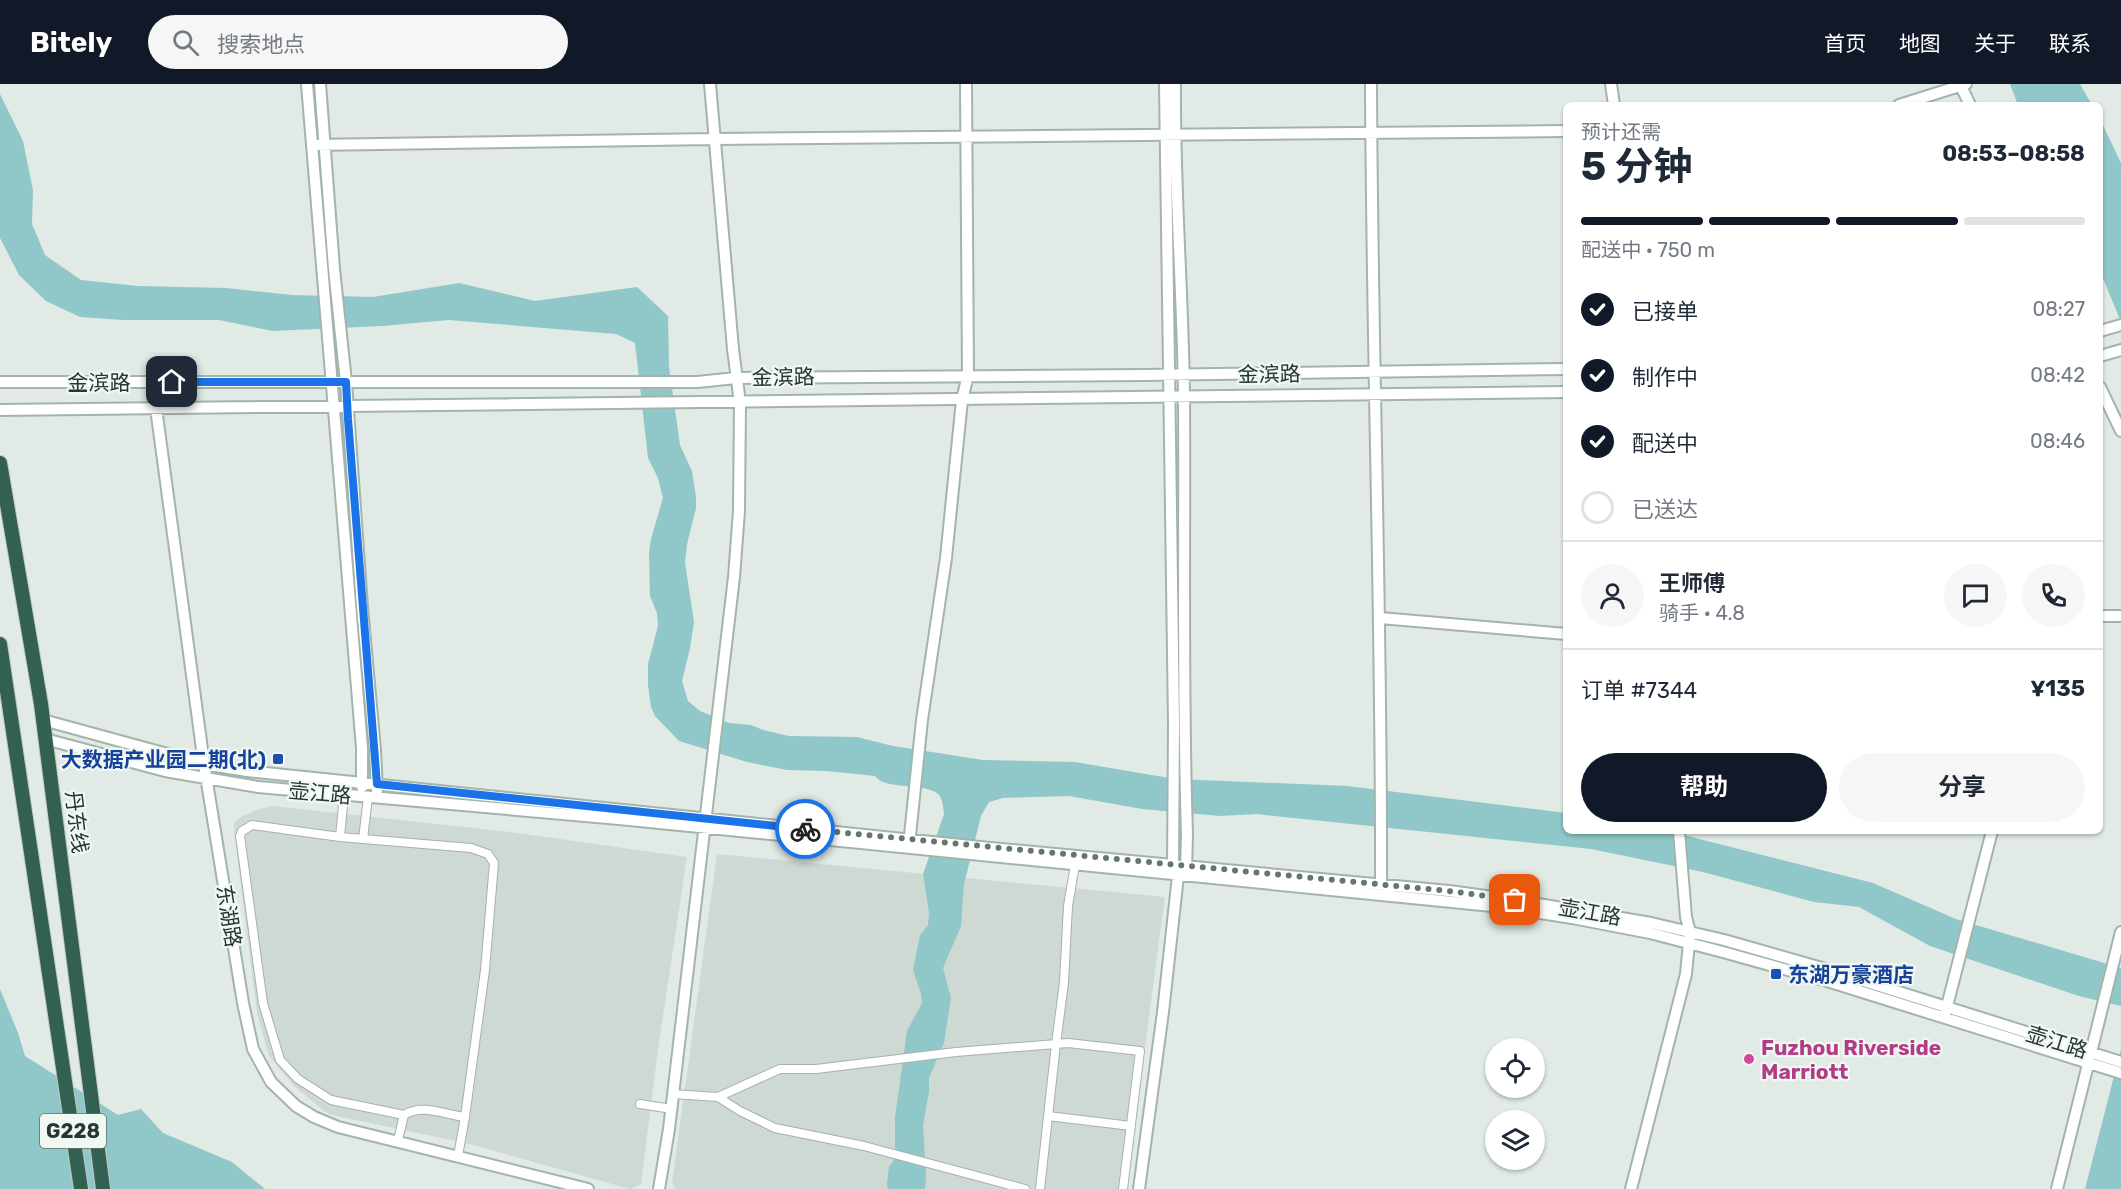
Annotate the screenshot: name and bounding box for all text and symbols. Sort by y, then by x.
search box [148,15,568,69]
text: Bitely [30,26,112,59]
icon: search [169,26,202,59]
text: 搜索地点 [217,31,305,58]
text: 首页 [1824,31,1866,56]
text: 地图 [1899,31,1941,56]
text: 关于 [1974,31,2016,56]
text: 联系 [2049,31,2091,56]
text: 预计还需 [1581,120,1661,144]
text: 08:53–08:58 [1942,140,2085,167]
text: 5 分钟 [1581,144,1693,190]
text: 配送中 · 750 m [1581,238,1715,262]
icon: check [1581,293,1614,326]
text: 08:27 [2032,297,2085,321]
text: 已接单 [1632,298,1698,325]
pin [146,356,197,407]
icon: check [1581,359,1614,392]
street label: 金滨路 [1237,361,1301,387]
text: 08:42 [2030,363,2085,387]
street label: 金滨路 [751,364,815,390]
text: 制作中 [1632,364,1698,391]
icon: home [155,365,188,398]
street label: 金滨路 [68,370,131,395]
icon: check [1581,425,1614,458]
text: 08:46 [2030,429,2085,453]
text: 配送中 [1632,430,1698,457]
text: 已送达 [1632,496,1698,523]
button: person [1581,564,1644,627]
button: chat [1944,564,2007,627]
button: phone [2022,564,2085,627]
text: 王师傅 [1659,570,1725,597]
text: 骑手 · 4.8 [1659,601,1745,625]
text: ¥135 [2030,675,2085,702]
text: 订单 #7344 [1581,677,1697,704]
place label: 大数据产业园二期(北) [61,747,266,772]
marker: 大数据产业园二期(北) [271,752,285,766]
button: 帮助 [1581,753,1827,822]
button: 分享 [1839,753,2085,822]
street label: 壶江路 [288,778,352,808]
street label: 丹东线 [61,789,93,855]
courier [775,799,835,859]
icon: bike [789,813,822,846]
pin [1489,874,1540,925]
street label: 东湖路 [212,883,246,949]
icon: bag [1498,883,1531,916]
street label: 壶江路 [1557,894,1623,930]
place label: 东湖万豪酒店 [1788,962,1914,987]
marker: 东湖万豪酒店 [1769,967,1783,981]
street label: 壶江路 [2023,1021,2091,1063]
place label: Fuzhou Riverside Marriott [1761,1035,1941,1084]
map controls [1485,1038,1545,1170]
button: locate [1485,1038,1545,1098]
marker: Fuzhou Riverside Marriott [1742,1052,1756,1066]
button: layers [1485,1110,1545,1170]
road number: G228 [40,1114,106,1148]

